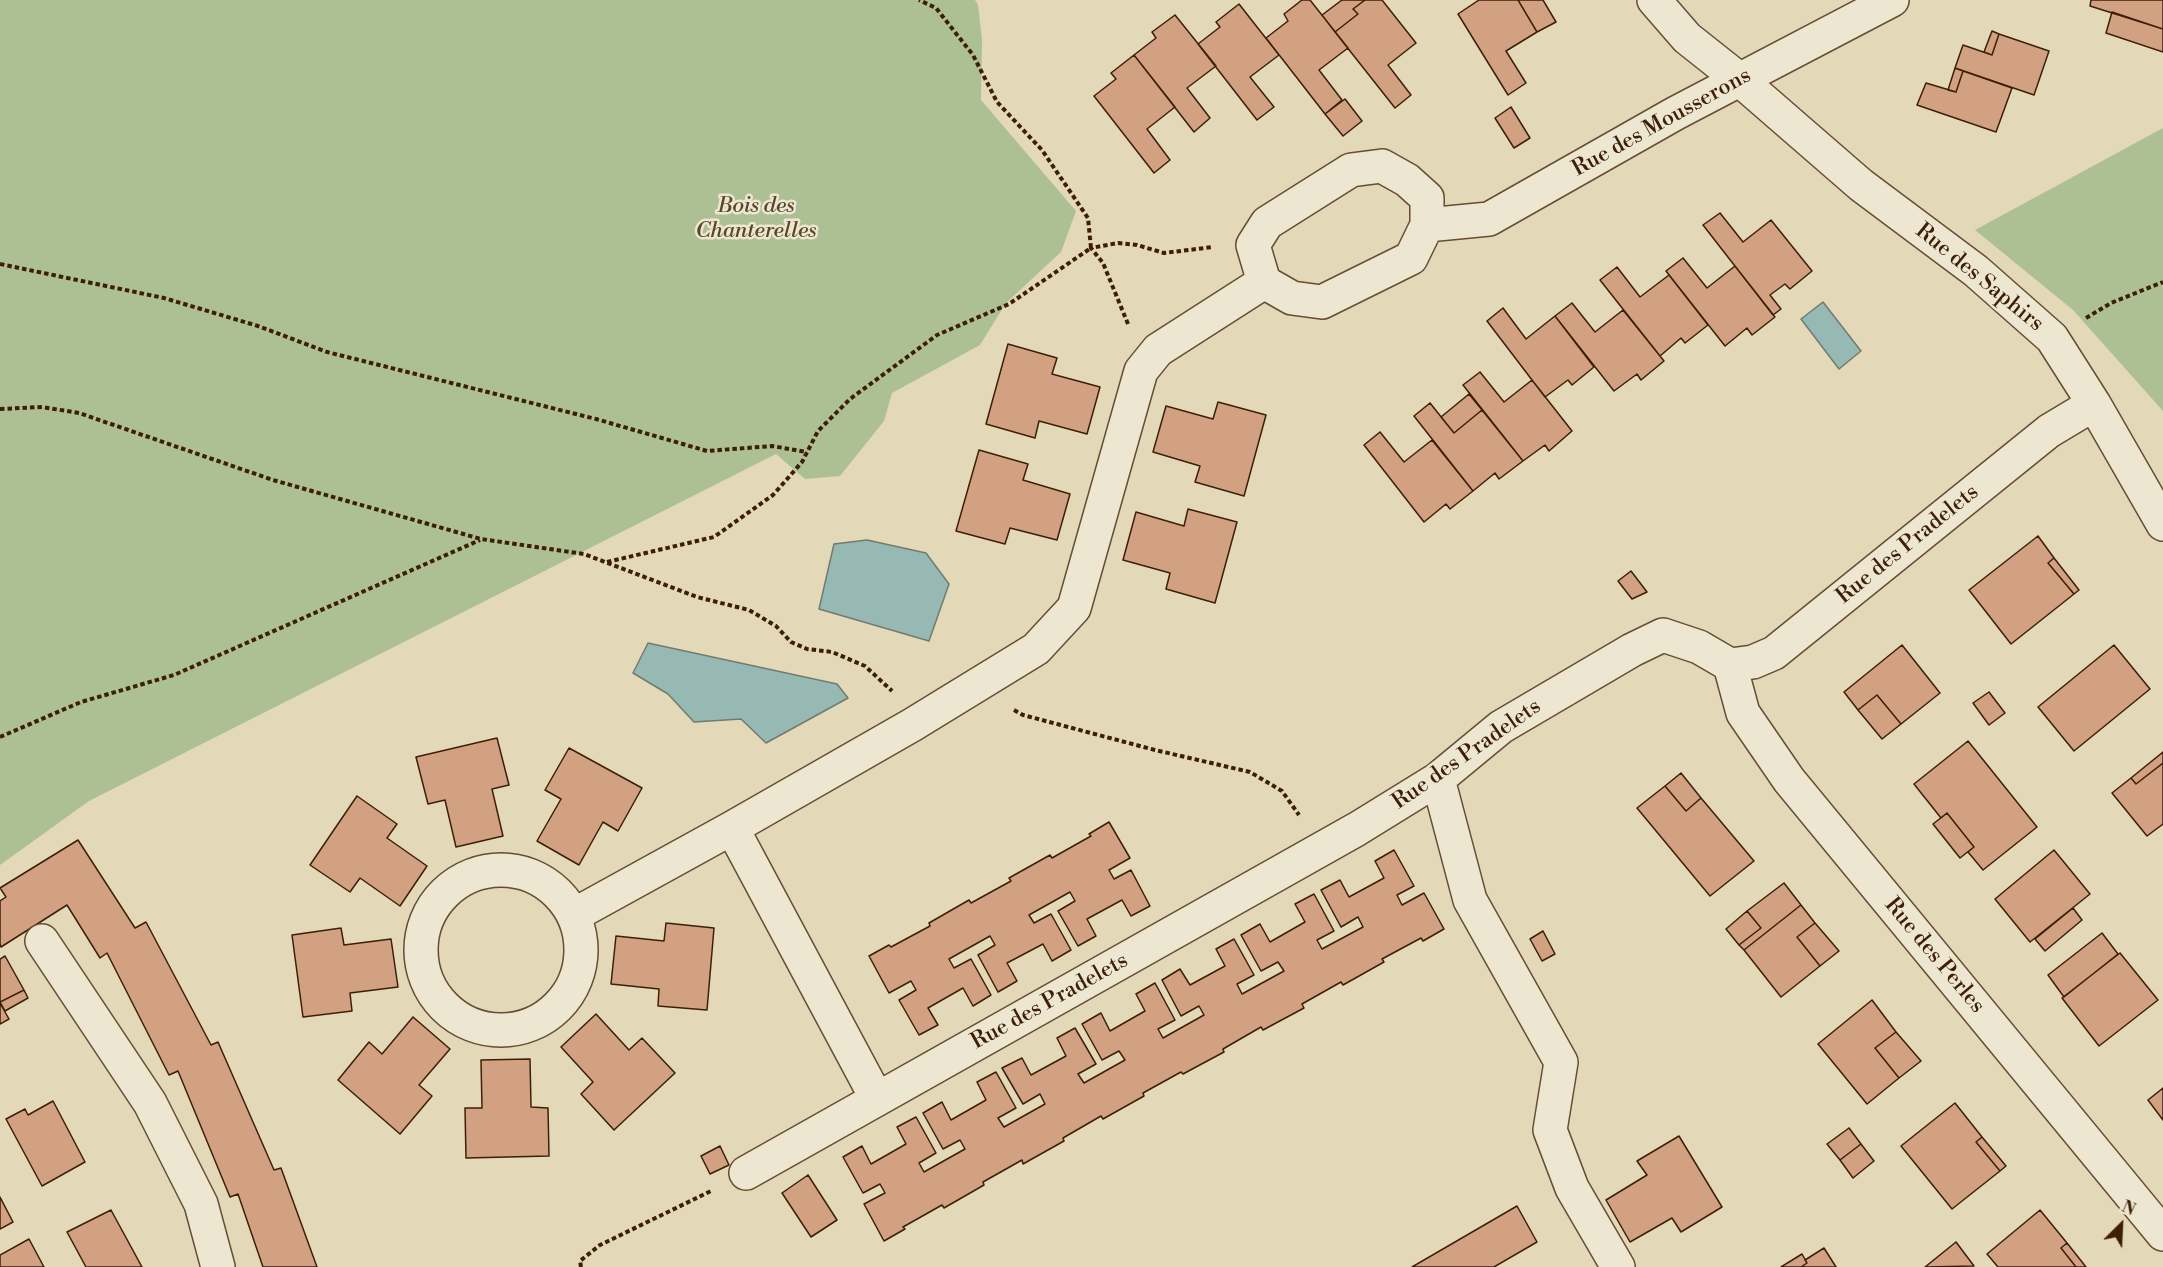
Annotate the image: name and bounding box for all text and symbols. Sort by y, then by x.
street label: Rue des Mousserons [1568,63,1756,183]
park label: Bois des Chanterelles [695,194,817,246]
street label: Rue des Saphirs [1910,218,2048,338]
street label: Rue des Pradelets [1832,480,1984,610]
street label: Rue des Pradelets [1388,694,1546,816]
street label: Rue des Perles [1878,893,1990,1019]
street label: Rue des Pradelets [967,948,1133,1056]
north arrow [2091,1195,2151,1255]
text: N [2118,1197,2138,1220]

